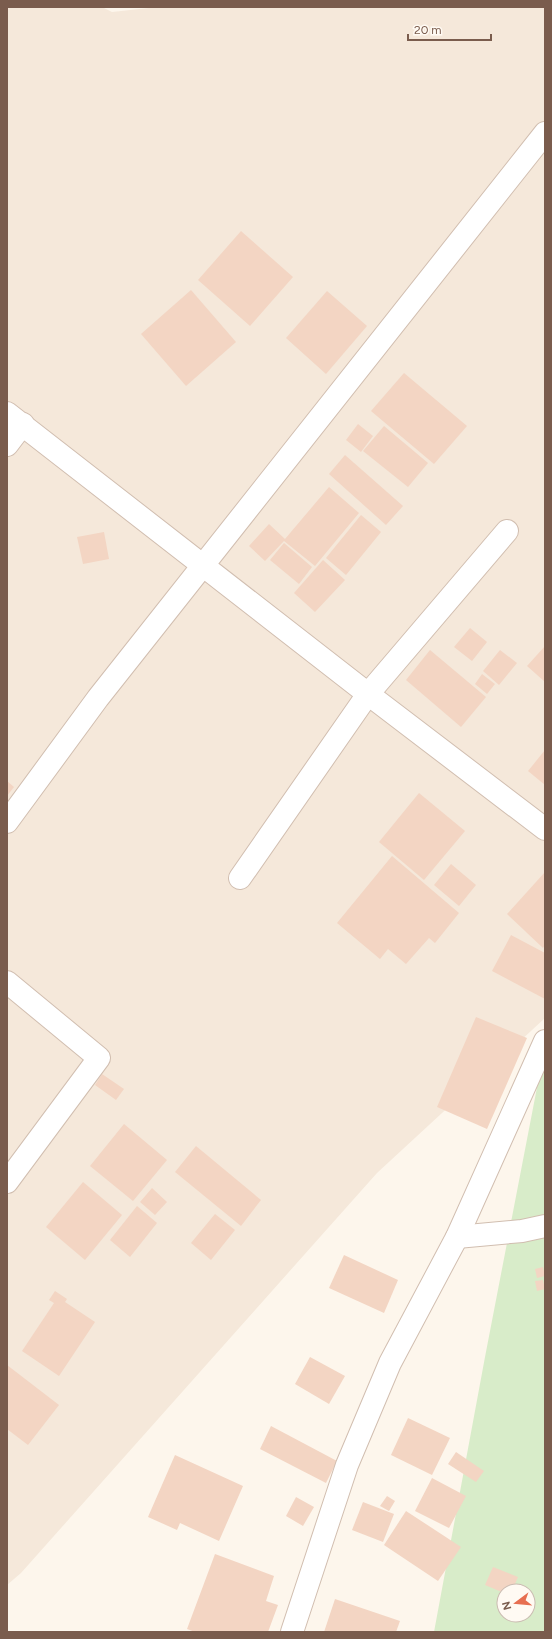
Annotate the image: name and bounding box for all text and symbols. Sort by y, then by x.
scale bar [408,16,491,42]
text: 20 m [414,23,442,37]
north arrow [496,1583,536,1623]
text: N [499,1600,514,1612]

